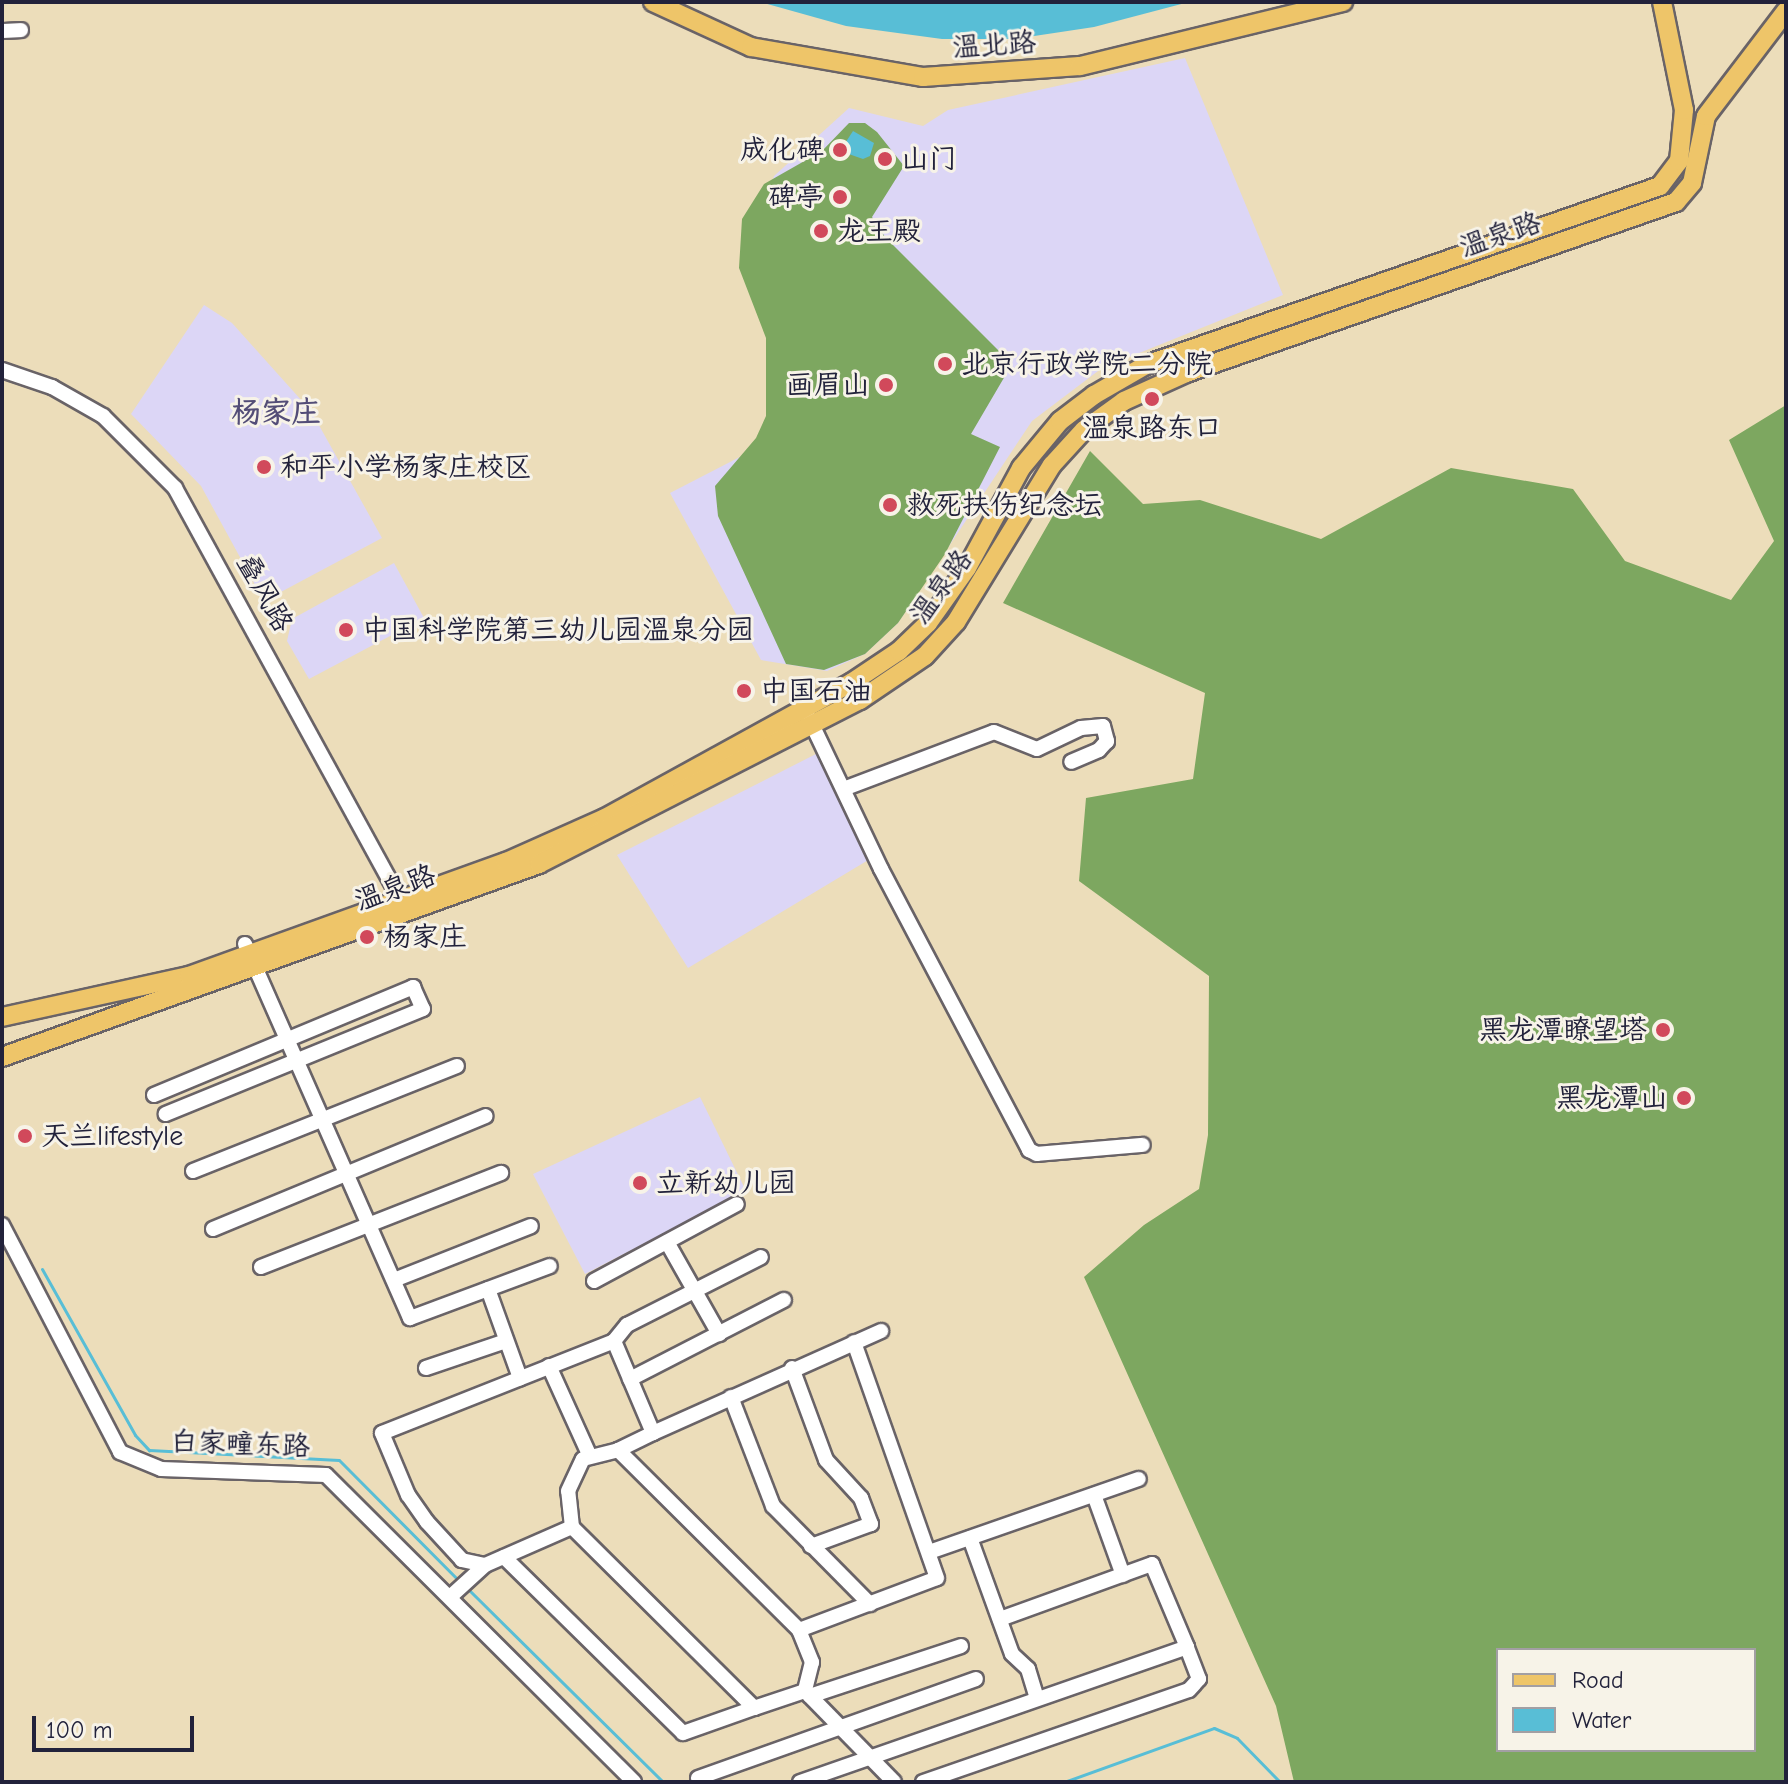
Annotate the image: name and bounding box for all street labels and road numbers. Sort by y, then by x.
street label: 温北路 [951,25,1037,65]
street label: 温泉路 [1455,205,1545,265]
street label: 温泉路 [903,543,979,631]
street label: 叠风路 [230,548,300,638]
street label: 温泉路 [350,858,440,918]
street label: 白家疃东路 [169,1425,311,1463]

